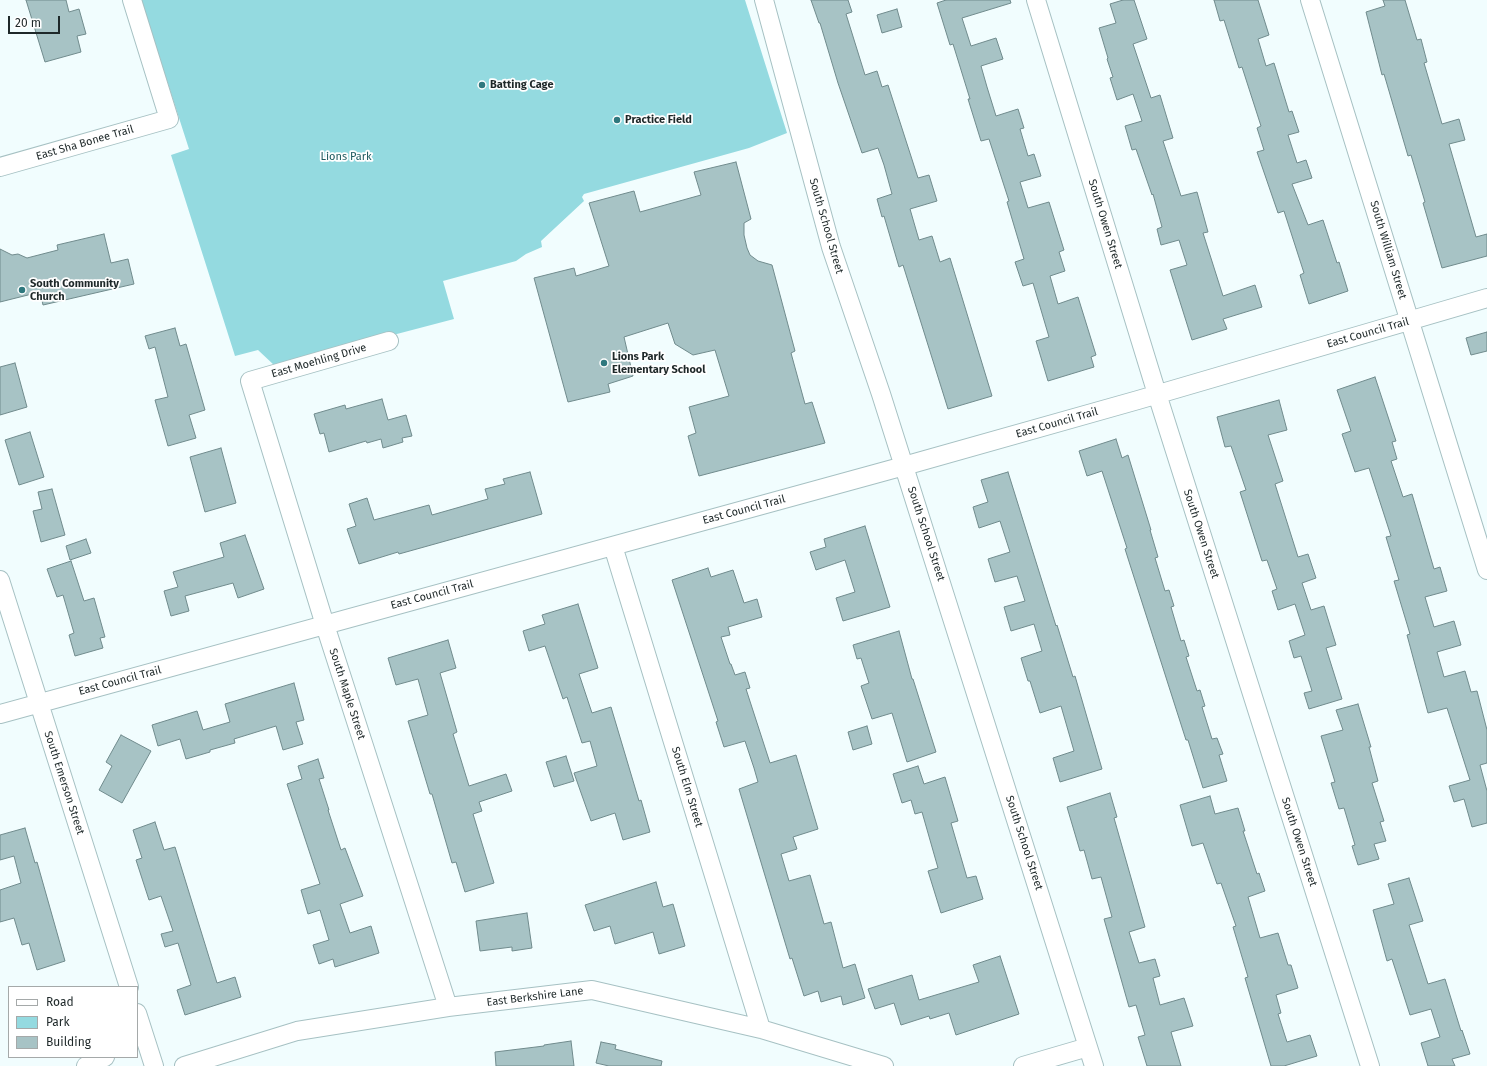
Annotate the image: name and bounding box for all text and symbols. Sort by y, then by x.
scale bar [10,8,62,34]
text: 20 m [15,16,41,30]
place label: Batting Cage [490,78,553,92]
marker: Batting Cage [477,80,487,90]
place label: Practice Field [625,113,692,127]
marker: Practice Field [612,115,622,125]
street label: East Sha Bonee Trail [35,123,135,163]
park label: Lions Park [320,150,372,164]
street label: South School Street [806,177,846,275]
street label: South Owen Street [1085,178,1125,270]
street label: South William Street [1367,199,1409,301]
place label: South Community Church [30,277,119,303]
marker: South Community Church [17,285,27,295]
street label: East Council Trail [1325,315,1411,351]
street label: East Moehling Drive [270,341,368,381]
place label: Lions Park Elementary School [612,350,706,376]
marker: Lions Park Elementary School [599,358,609,368]
street label: East Council Trail [1014,405,1100,441]
street label: South School Street [904,485,948,583]
street label: South Owen Street [1180,488,1222,580]
street label: East Council Trail [701,493,787,527]
street label: East Council Trail [389,578,475,612]
street label: South Maple Street [326,647,368,741]
street label: East Council Trail [77,664,163,698]
street label: South Emerson Street [41,730,87,836]
street label: South Elm Street [669,745,705,829]
street label: South School Street [1002,794,1046,892]
street label: South Owen Street [1278,796,1320,888]
street label: East Berkshire Lane [486,985,584,1009]
legend [8,986,138,1058]
text: Road [46,995,74,1009]
text: Park [46,1015,70,1029]
text: Building [46,1035,91,1049]

